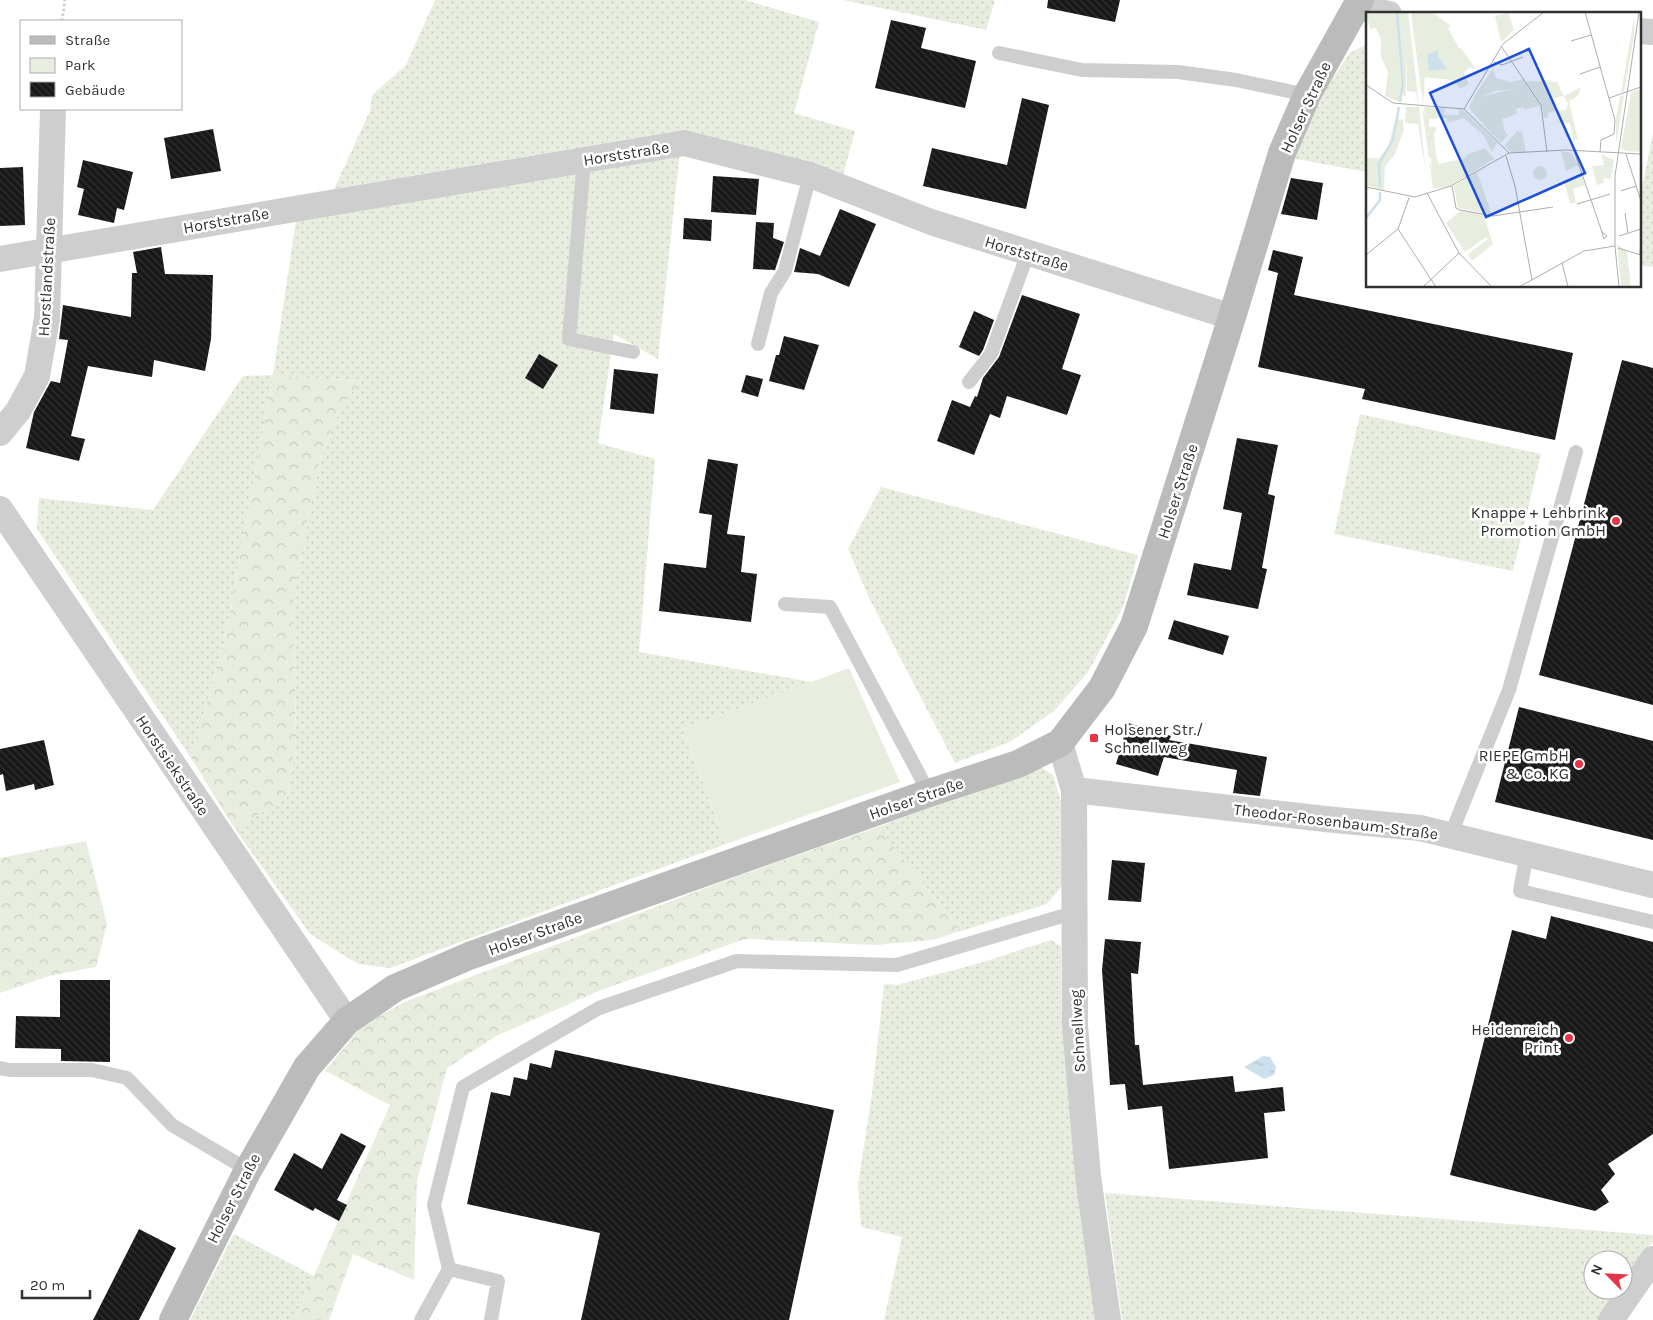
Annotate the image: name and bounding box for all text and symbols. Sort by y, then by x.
inset map [1366,12,1640,288]
legend [20,20,182,110]
text: Straße [65,31,110,49]
text: Park [65,56,95,74]
street label: Holser Straße [1276,59,1335,156]
text: Gebäude [65,81,125,99]
street label: Horststraße [582,137,670,170]
street label: Horststraße [182,204,270,237]
street label: Horstlandstraße [34,217,59,337]
street label: Horststraße [983,232,1071,275]
street label: Holser Straße [1153,441,1202,541]
place label: Knappe + Lehbrink Promotion GmbH [1471,503,1606,540]
marker: Knappe + Lehbrink Promotion GmbH [1610,515,1622,527]
street label: Horstsiekstraße [132,711,213,819]
place label: Holsener Str./ Schnellweg [1104,720,1203,757]
marker: Holsener Str./ Schnellweg [1088,732,1100,744]
place label: RIEPE GmbH & Co. KG [1479,746,1569,783]
marker: RIEPE GmbH & Co. KG [1573,758,1585,770]
street label: Holser Straße [867,773,966,823]
street label: Theodor-Rosenbaum-Straße [1233,800,1439,843]
street label: Holser Straße [486,908,585,959]
street label: Schnellweg [1066,989,1089,1073]
place label: Heidenreich Print [1471,1020,1559,1057]
marker: Heidenreich Print [1563,1032,1575,1044]
street label: Holser Straße [203,1150,264,1246]
north arrow [1583,1250,1633,1300]
text: N [1587,1262,1606,1278]
scale bar [22,1268,90,1300]
text: 20 m [30,1276,65,1294]

